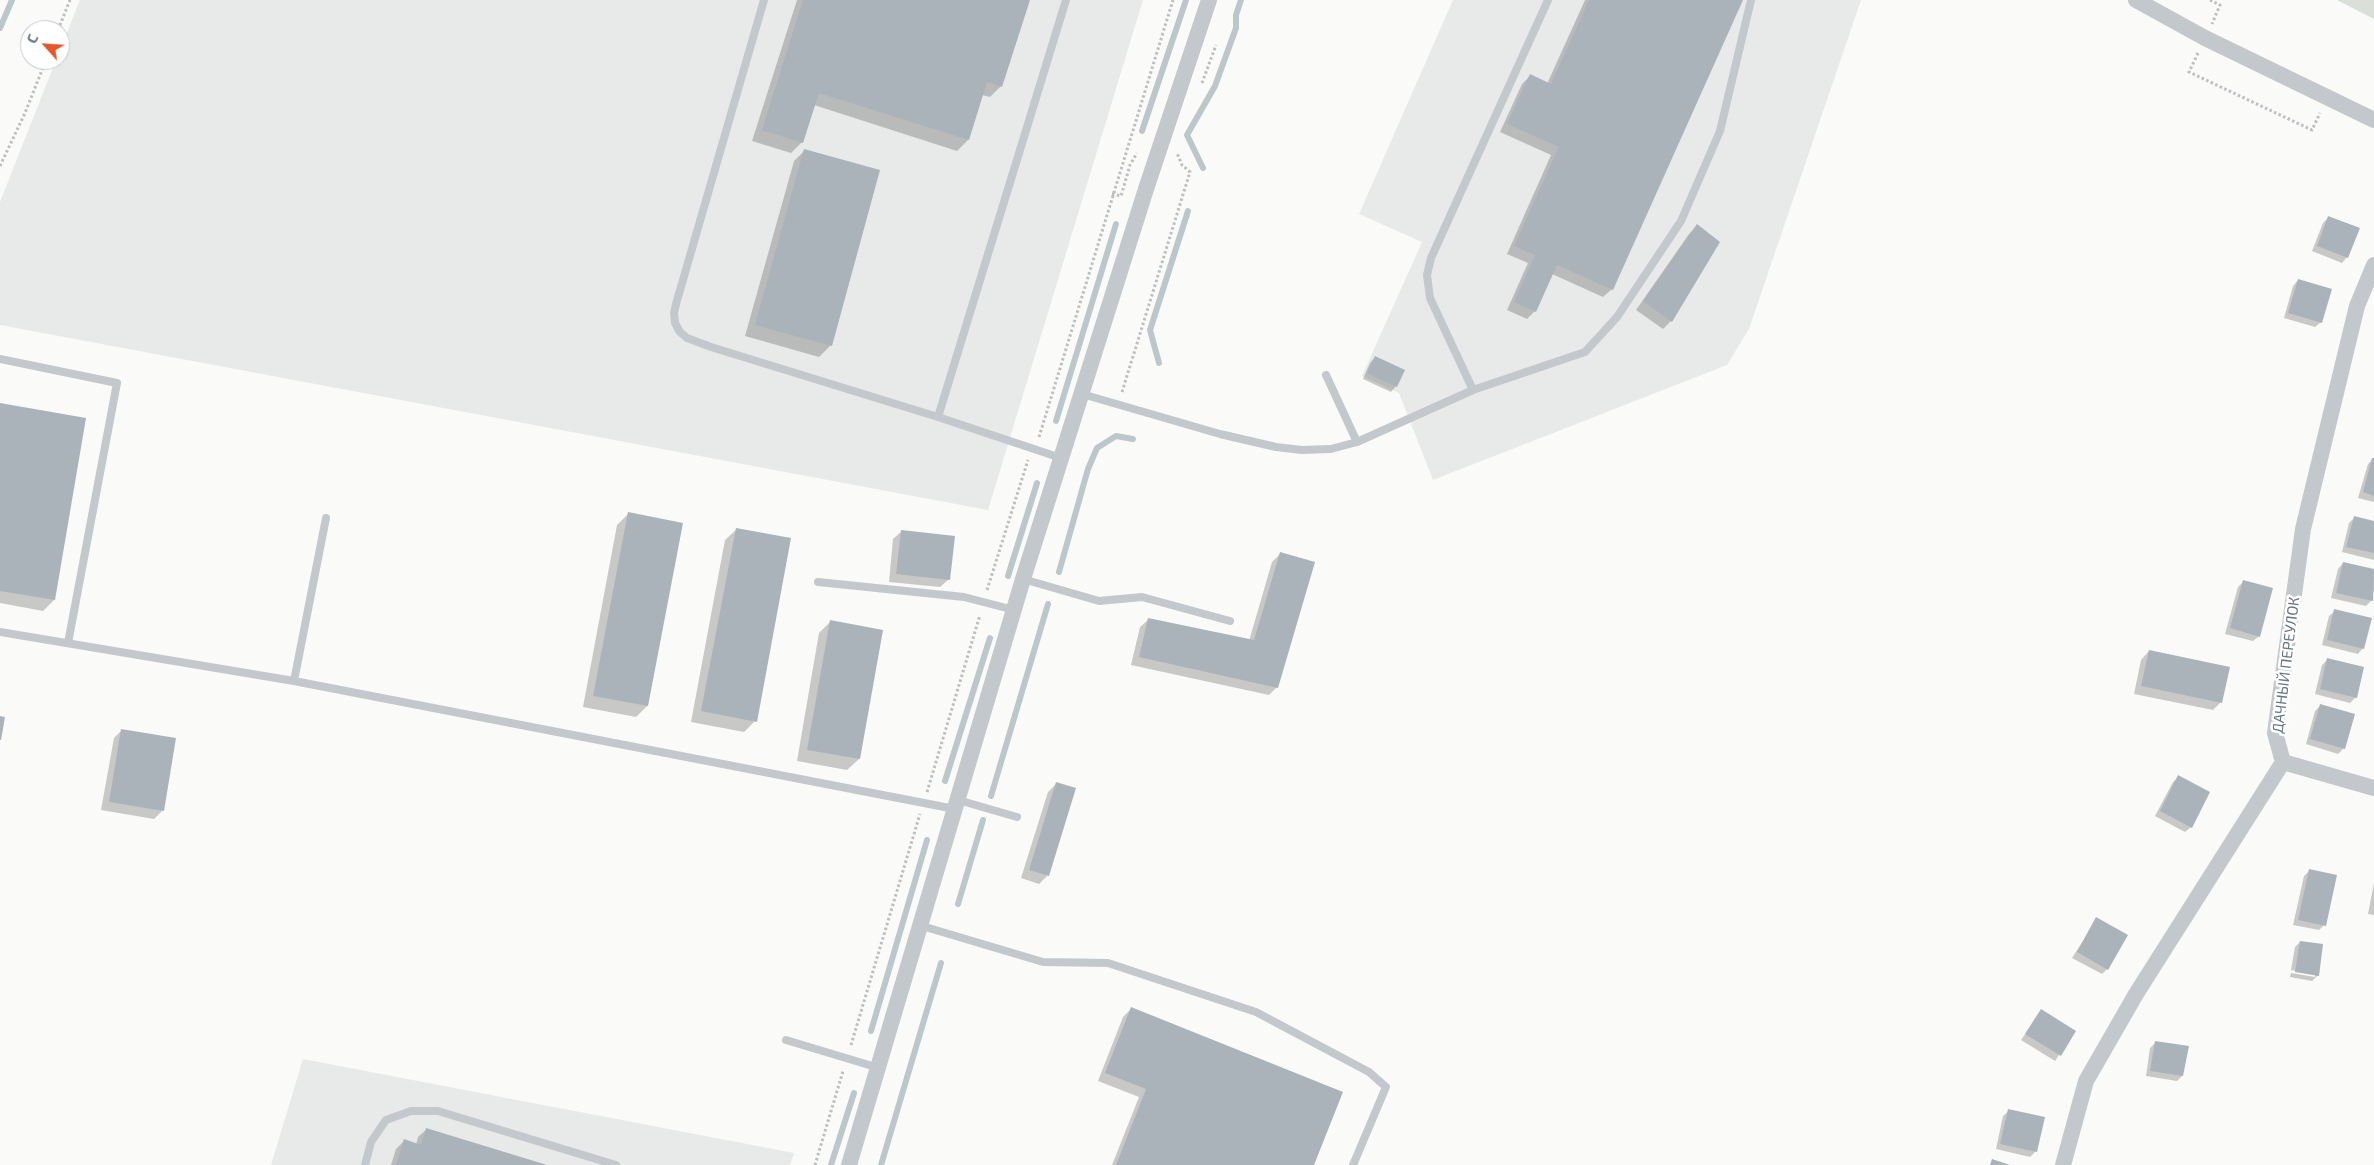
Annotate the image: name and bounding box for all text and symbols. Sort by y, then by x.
north arrow [20,20,70,70]
text: С [23,31,41,46]
street label: ДАЧНЫЙ ПЕРЕУЛОК [2269,596,2303,734]

